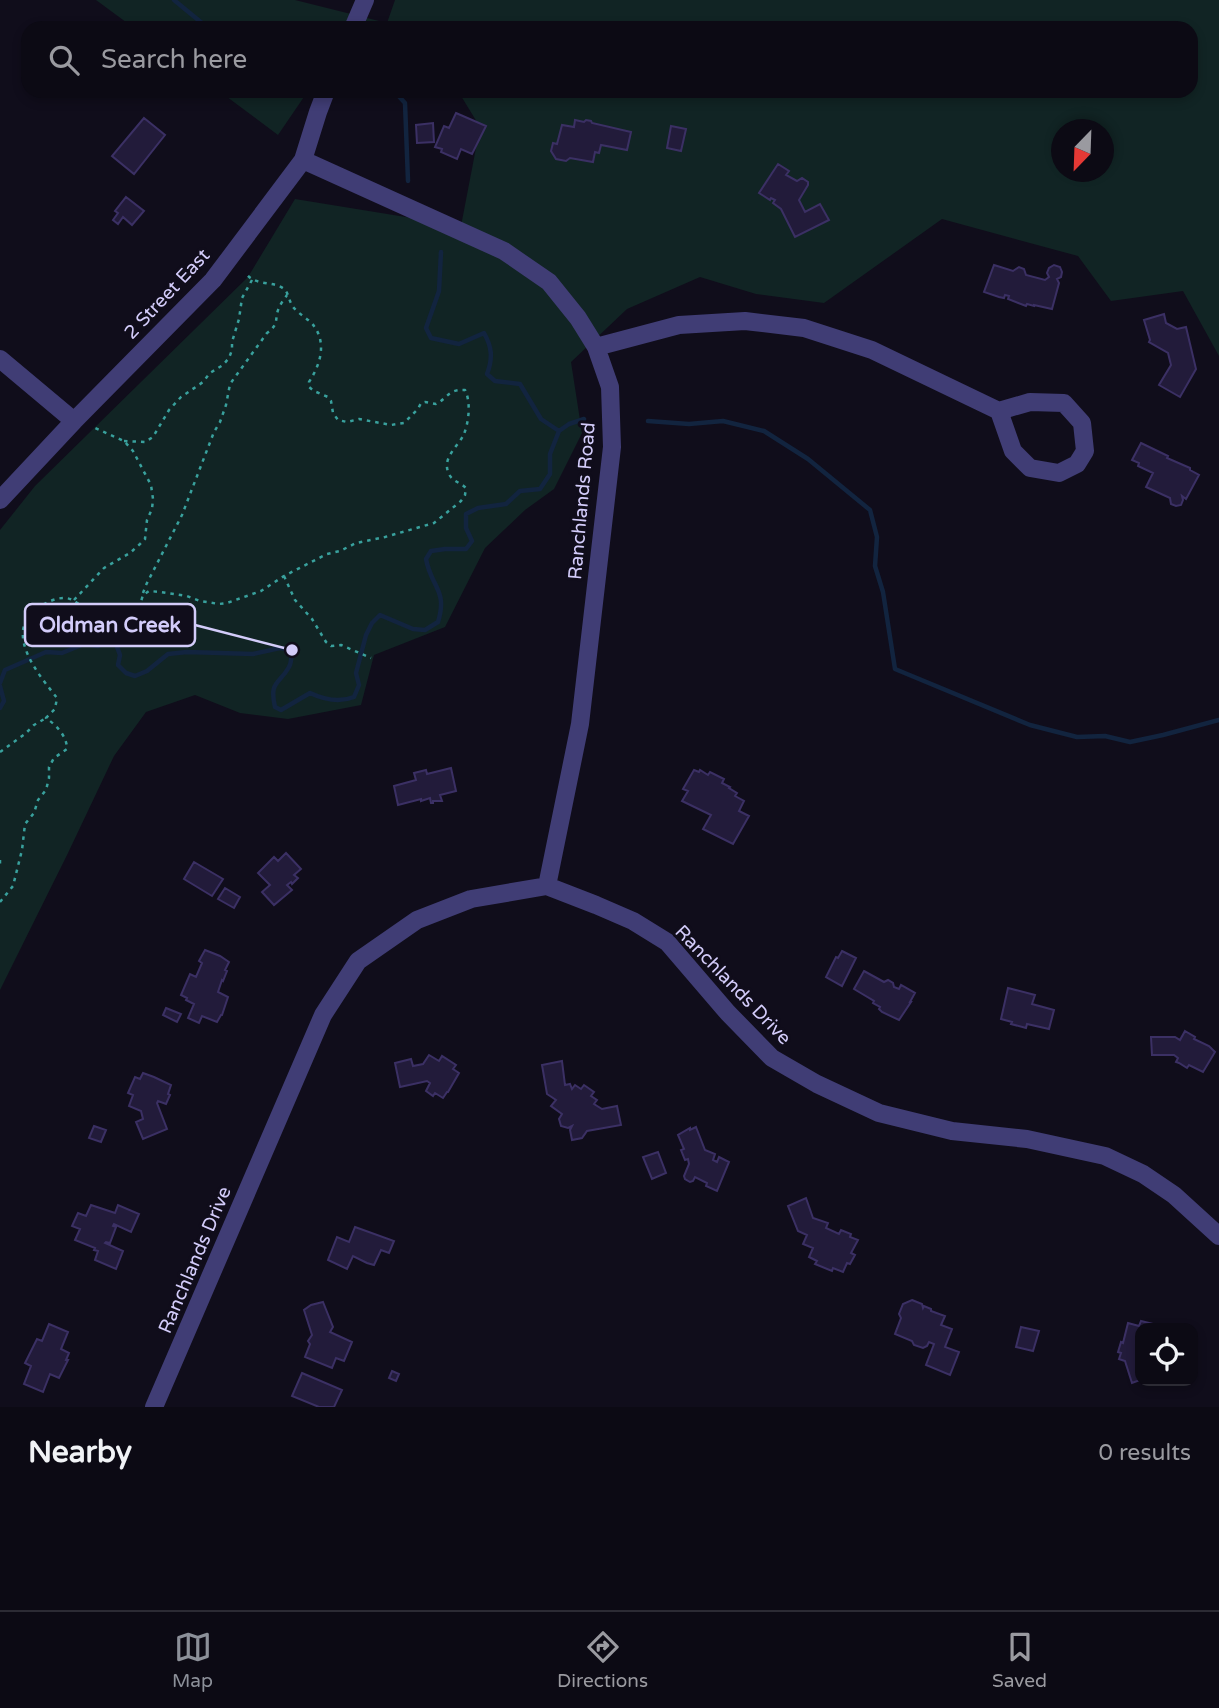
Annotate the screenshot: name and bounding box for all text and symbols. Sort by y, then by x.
search box [21,21,1198,98]
icon: search [45,41,83,79]
text: Search here [101,44,247,75]
north arrow [1051,119,1114,182]
street label: 2 Street East [120,244,214,344]
street label: Ranchlands Road [564,421,600,581]
callout: Oldman Creek [25,604,195,646]
text: Oldman Creek [39,613,182,638]
street label: Ranchlands Drive [670,921,796,1049]
street label: Ranchlands Drive [154,1183,236,1337]
map controls [1135,1323,1198,1386]
button: locate [1135,1323,1198,1386]
text: Nearby [28,1434,132,1471]
text: 0 results [1098,1439,1191,1467]
tab: Map [172,1628,213,1692]
tab: Directions [557,1628,648,1692]
tab: Saved [992,1628,1047,1692]

